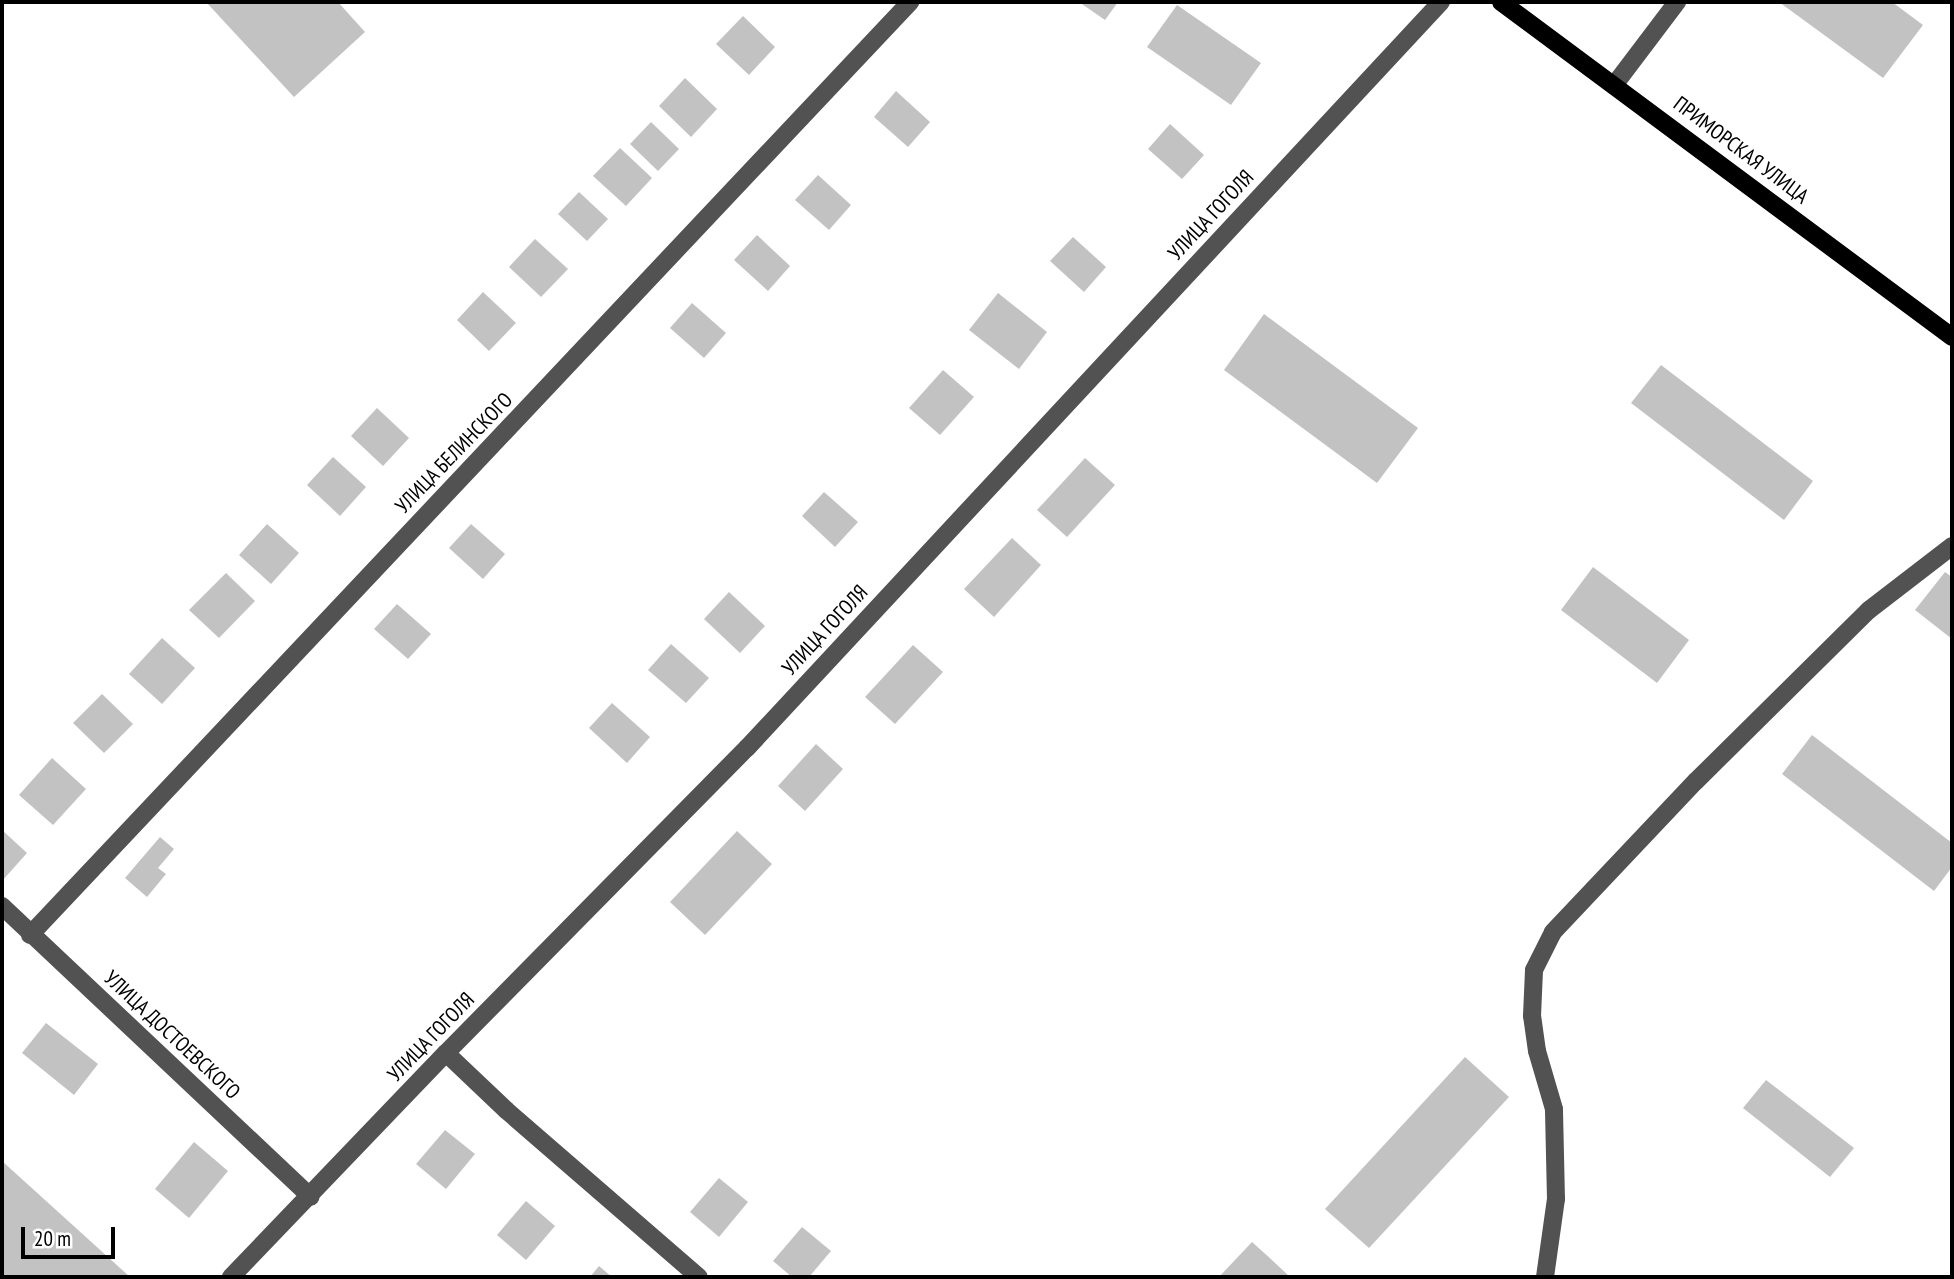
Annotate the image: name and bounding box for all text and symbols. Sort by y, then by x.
street label: ПРИМОРСКАЯ УЛИЦА [1668,91,1814,209]
street label: УЛИЦА ГОГОЛЯ [1163,164,1259,266]
street label: УЛИЦА БЕЛИНСКОГО [390,387,518,519]
street label: УЛИЦА ГОГОЛЯ [777,579,873,681]
street label: УЛИЦА ДОСТОЕВСКОГО [98,965,246,1105]
street label: УЛИЦА ГОГОЛЯ [382,987,480,1087]
scale bar [24,1212,119,1256]
text: 20 m [34,1225,71,1252]

